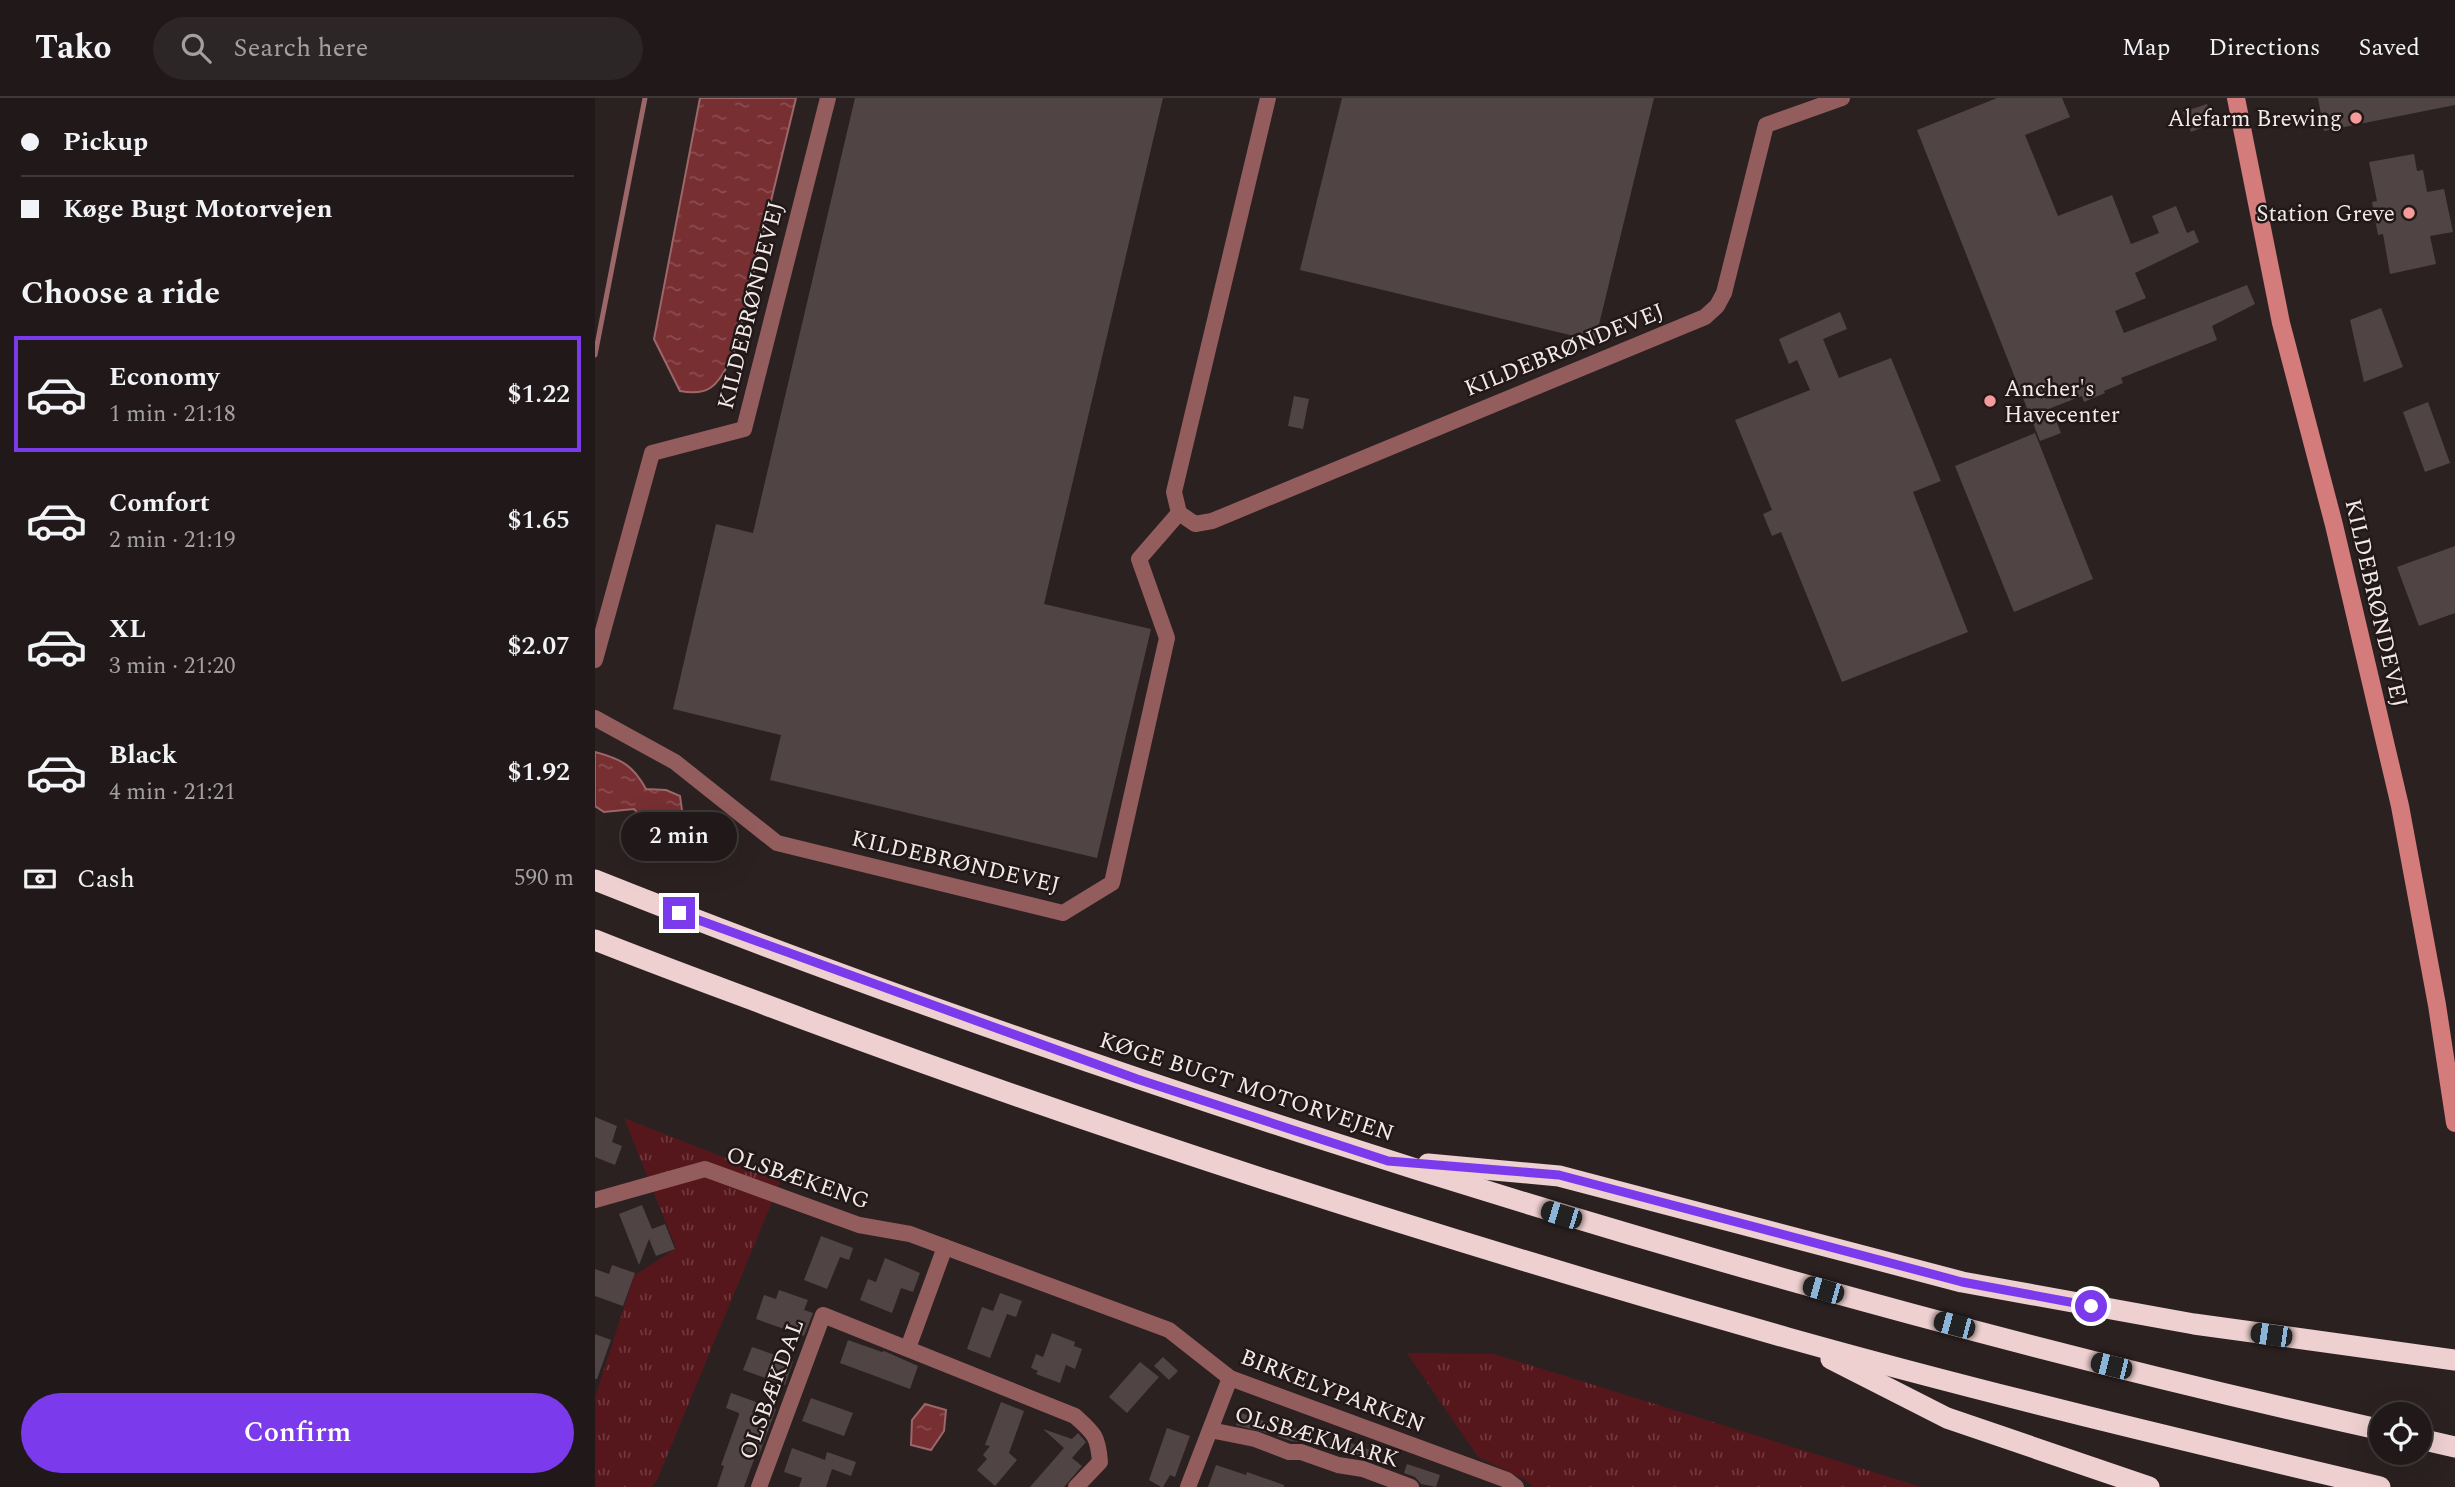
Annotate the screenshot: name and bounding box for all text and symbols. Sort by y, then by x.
search box [153,17,643,80]
text: Tako [35,23,111,73]
text: Search here [233,28,368,68]
icon: search [177,29,215,67]
text: Map [2122,30,2170,66]
text: Directions [2208,30,2320,66]
text: Saved [2358,30,2420,66]
place label: Alefarm Brewing [2168,102,2342,137]
marker: Alefarm Brewing [2348,110,2364,126]
text: Pickup [63,122,148,162]
text: Køge Bugt Motorvejen [63,189,333,229]
place label: Station Greve [2256,197,2395,232]
street label: KILDEBRØNDEVEJ [709,198,794,413]
marker: Station Greve [2401,205,2417,221]
text: Choose a ride [21,269,220,318]
street label: KILDEBRØNDEVEJ [1459,294,1670,407]
text: Economy [109,357,219,397]
icon: car [25,363,88,426]
place label: Ancher's Havecenter [2004,372,2120,433]
text: $1.22 [507,374,570,414]
marker: Ancher's Havecenter [1982,393,1998,409]
text: 1 min · 21:18 [109,397,236,432]
text: Comfort [109,483,210,523]
icon: car [25,489,88,552]
street label: KILDEBRØNDEVEJ [2334,496,2417,711]
text: $1.65 [507,500,570,540]
text: 2 min · 21:19 [109,523,236,558]
text: XL [109,609,146,649]
icon: car [25,615,88,678]
text: $2.07 [507,626,570,666]
text: 3 min · 21:20 [109,649,236,684]
text: Black [109,735,177,775]
icon: car [25,741,88,804]
text: $1.92 [507,752,570,792]
text: 4 min · 21:21 [109,775,236,810]
callout: 2 min [621,812,737,860]
text: 2 min [649,819,709,854]
street label: KILDEBRØNDEVEJ [848,821,1063,904]
text: Cash [77,859,135,899]
icon: cash [21,860,59,898]
text: 590 m [514,861,574,896]
route end [663,897,695,929]
street label: KØGE BUGT MOTORVEJEN [1095,1023,1398,1152]
street label: OLSBÆKENG [721,1138,874,1219]
car [1538,1199,1585,1231]
car [1800,1274,1847,1306]
route start [2075,1290,2107,1322]
car [1931,1309,1978,1341]
street label: OLSBÆKDAL [731,1314,814,1465]
car [2249,1322,2294,1348]
street label: BIRKELYPARKEN [1235,1340,1430,1443]
car [2089,1351,2134,1381]
button: Confirm [21,1393,574,1473]
street label: OLSBÆKMARK [1230,1397,1403,1478]
map controls [2369,1402,2432,1465]
button: locate [2369,1402,2432,1465]

